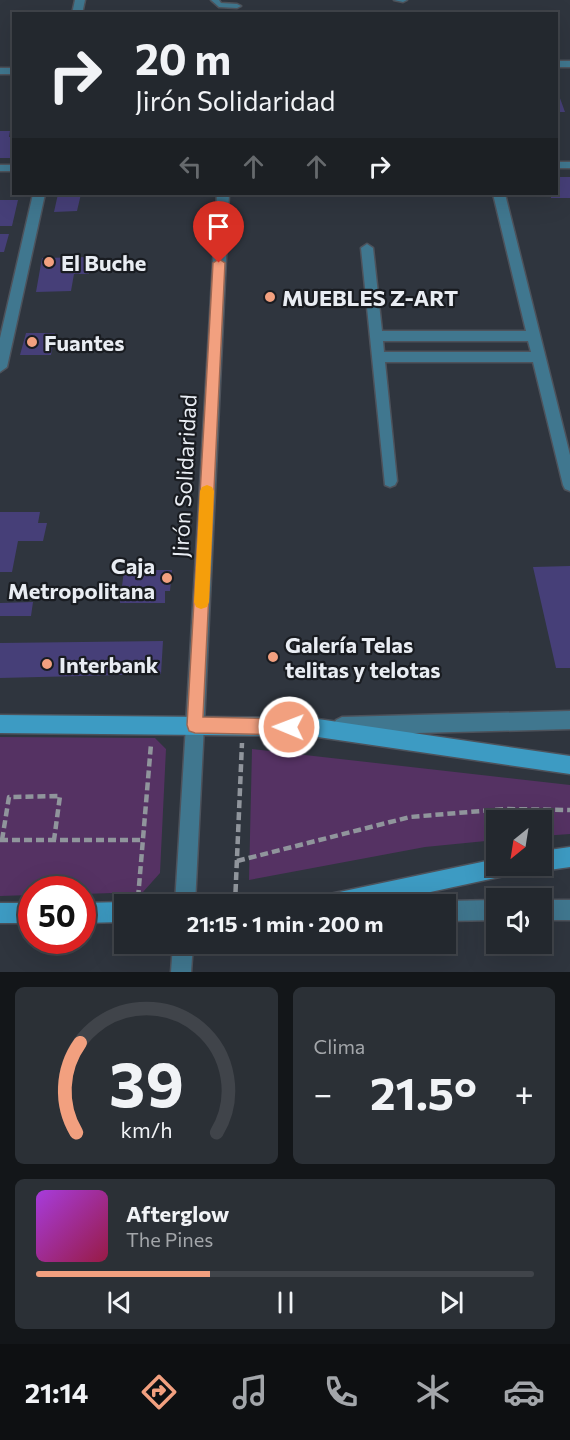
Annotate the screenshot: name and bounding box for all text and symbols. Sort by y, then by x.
text: 20 m [135,32,231,84]
icon: right [36,36,114,114]
text: Jirón Solidaridad [135,84,335,117]
icon: left [174,150,207,183]
icon: ahead [237,150,270,183]
icon: ahead [300,150,333,183]
icon: right [363,150,396,183]
pin [193,201,244,263]
icon: arrive [202,210,235,243]
place label: El Buche [61,249,146,276]
marker: El Buche [42,255,56,269]
place label: MUEBLES Z-ART [282,284,458,311]
marker: MUEBLES Z-ART [263,290,277,304]
place label: Fuantes [44,329,124,356]
marker: Fuantes [25,335,39,349]
street label: Jirón Solidaridad [166,394,202,558]
place label: Caja Metropolitana [8,552,155,604]
marker: Caja Metropolitana [160,571,174,585]
place label: Galería Telas telitas y telotas [285,631,441,683]
marker: Galería Telas telitas y telotas [266,650,280,664]
place label: Interbank [59,651,159,678]
marker: Interbank [40,657,54,671]
position arrow [257,695,321,759]
north arrow [486,810,552,876]
map controls [486,810,552,954]
speed limit sign: 50 [18,876,96,954]
button: sound [486,888,552,954]
text: 21:15 · 1 min · 200 m [187,910,383,937]
text: Clima [314,1034,365,1058]
text: 39 [109,1044,184,1120]
text: 21.5° [370,1064,477,1119]
text: − [314,1072,332,1113]
text: + [515,1072,534,1113]
text: km/h [120,1116,172,1142]
text: Afterglow [126,1200,229,1227]
text: The Pines [126,1227,213,1251]
icon: previous [103,1286,136,1319]
icon: pause [269,1286,302,1319]
icon: next [435,1286,468,1319]
icon: directions [138,1371,180,1413]
icon: music [229,1371,271,1413]
icon: phone [320,1371,362,1413]
icon: climate [412,1371,454,1413]
icon: car [503,1371,545,1413]
text: 21:14 [25,1376,88,1409]

